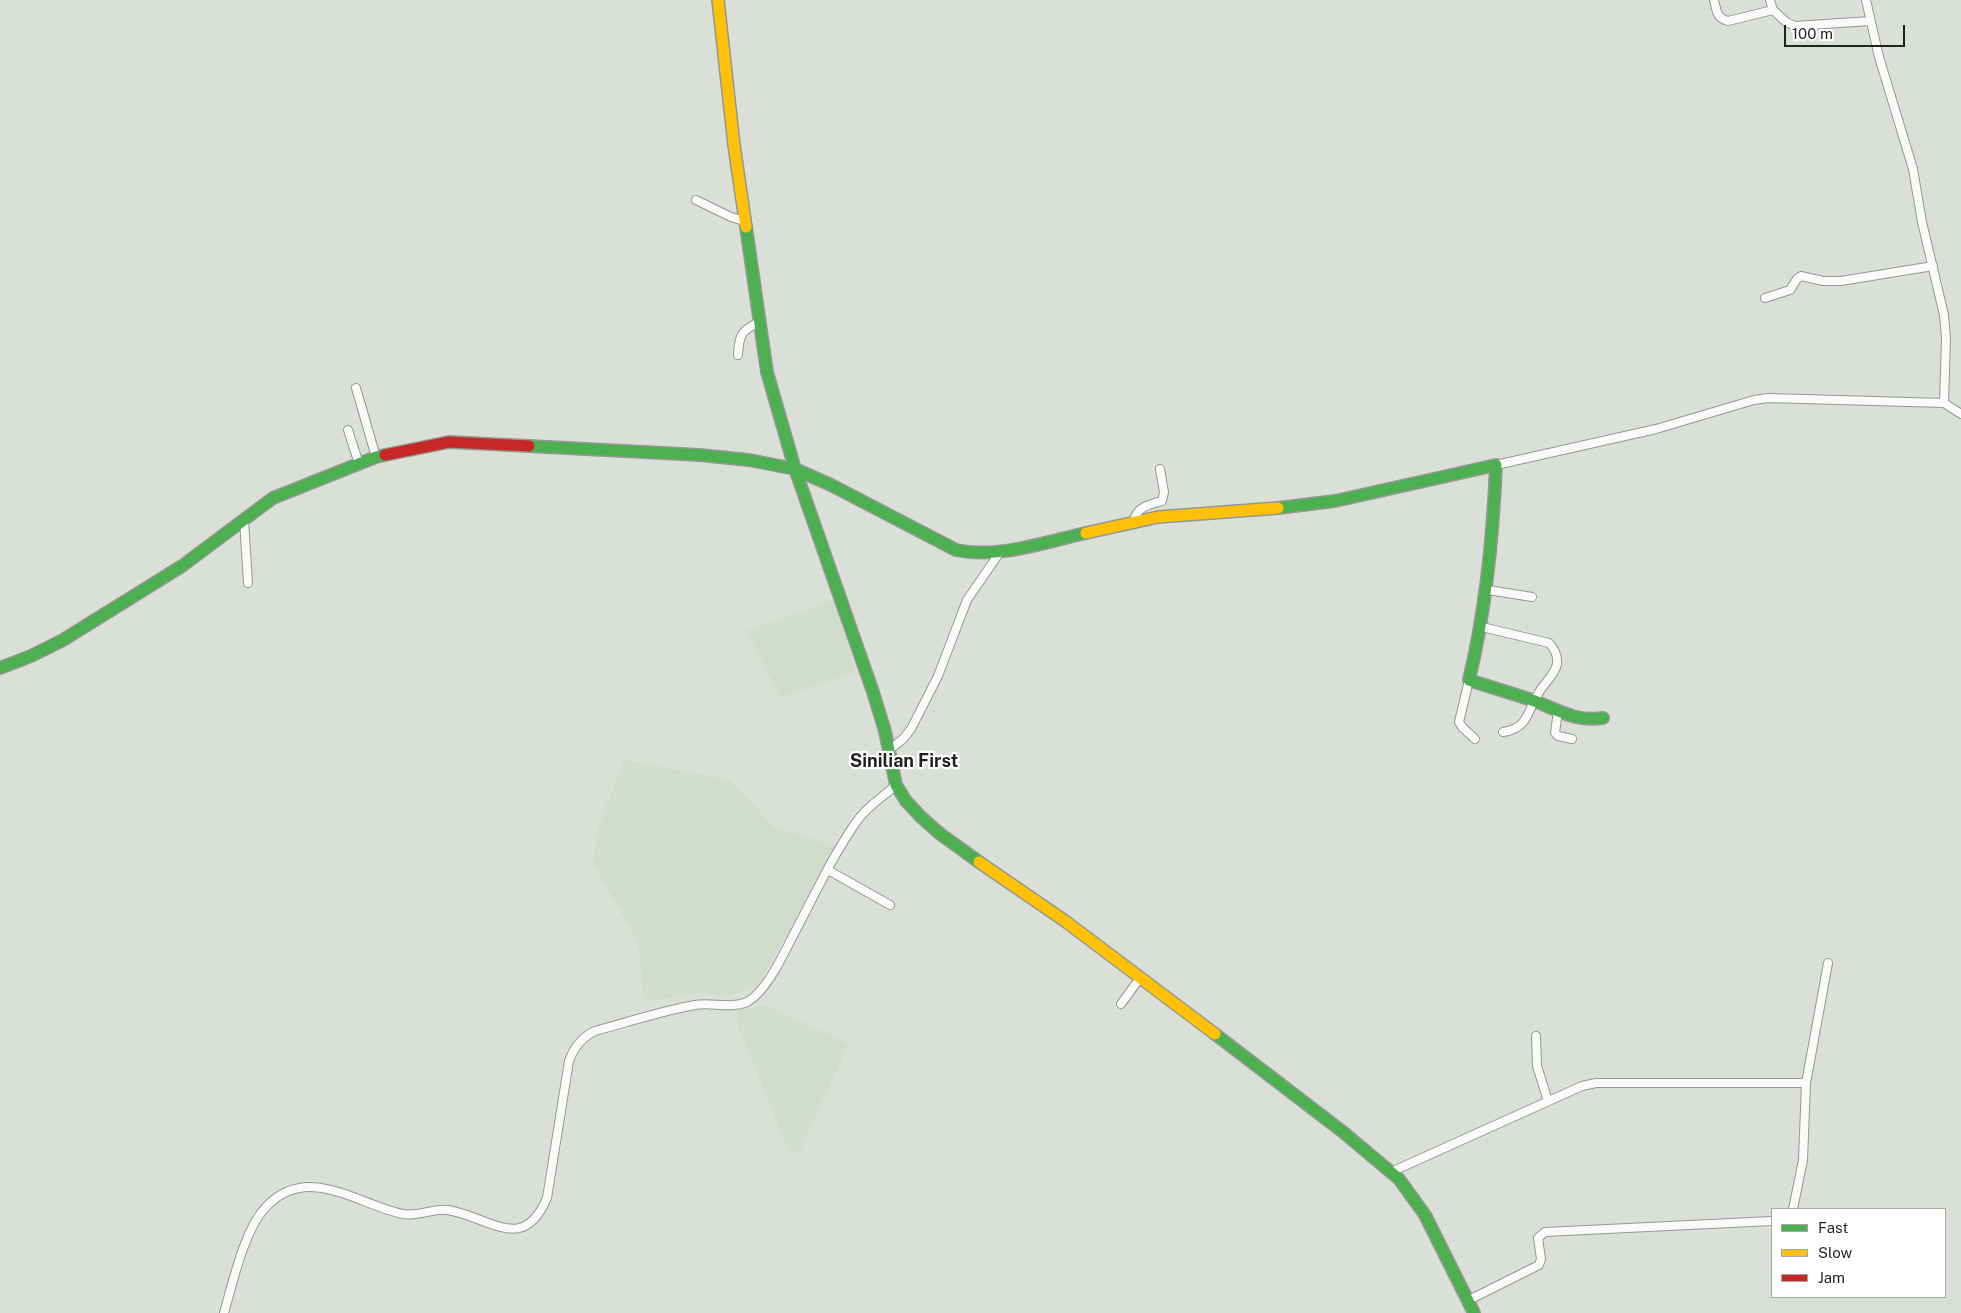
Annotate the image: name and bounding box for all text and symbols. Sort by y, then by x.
scale bar [1786,15,1907,47]
text: 100 m [1792,25,1833,42]
district label: Sinilian First [850,750,958,772]
legend [1771,1208,1946,1298]
text: Fast [1818,1219,1848,1236]
text: Slow [1818,1244,1852,1261]
text: Jam [1818,1269,1845,1286]

